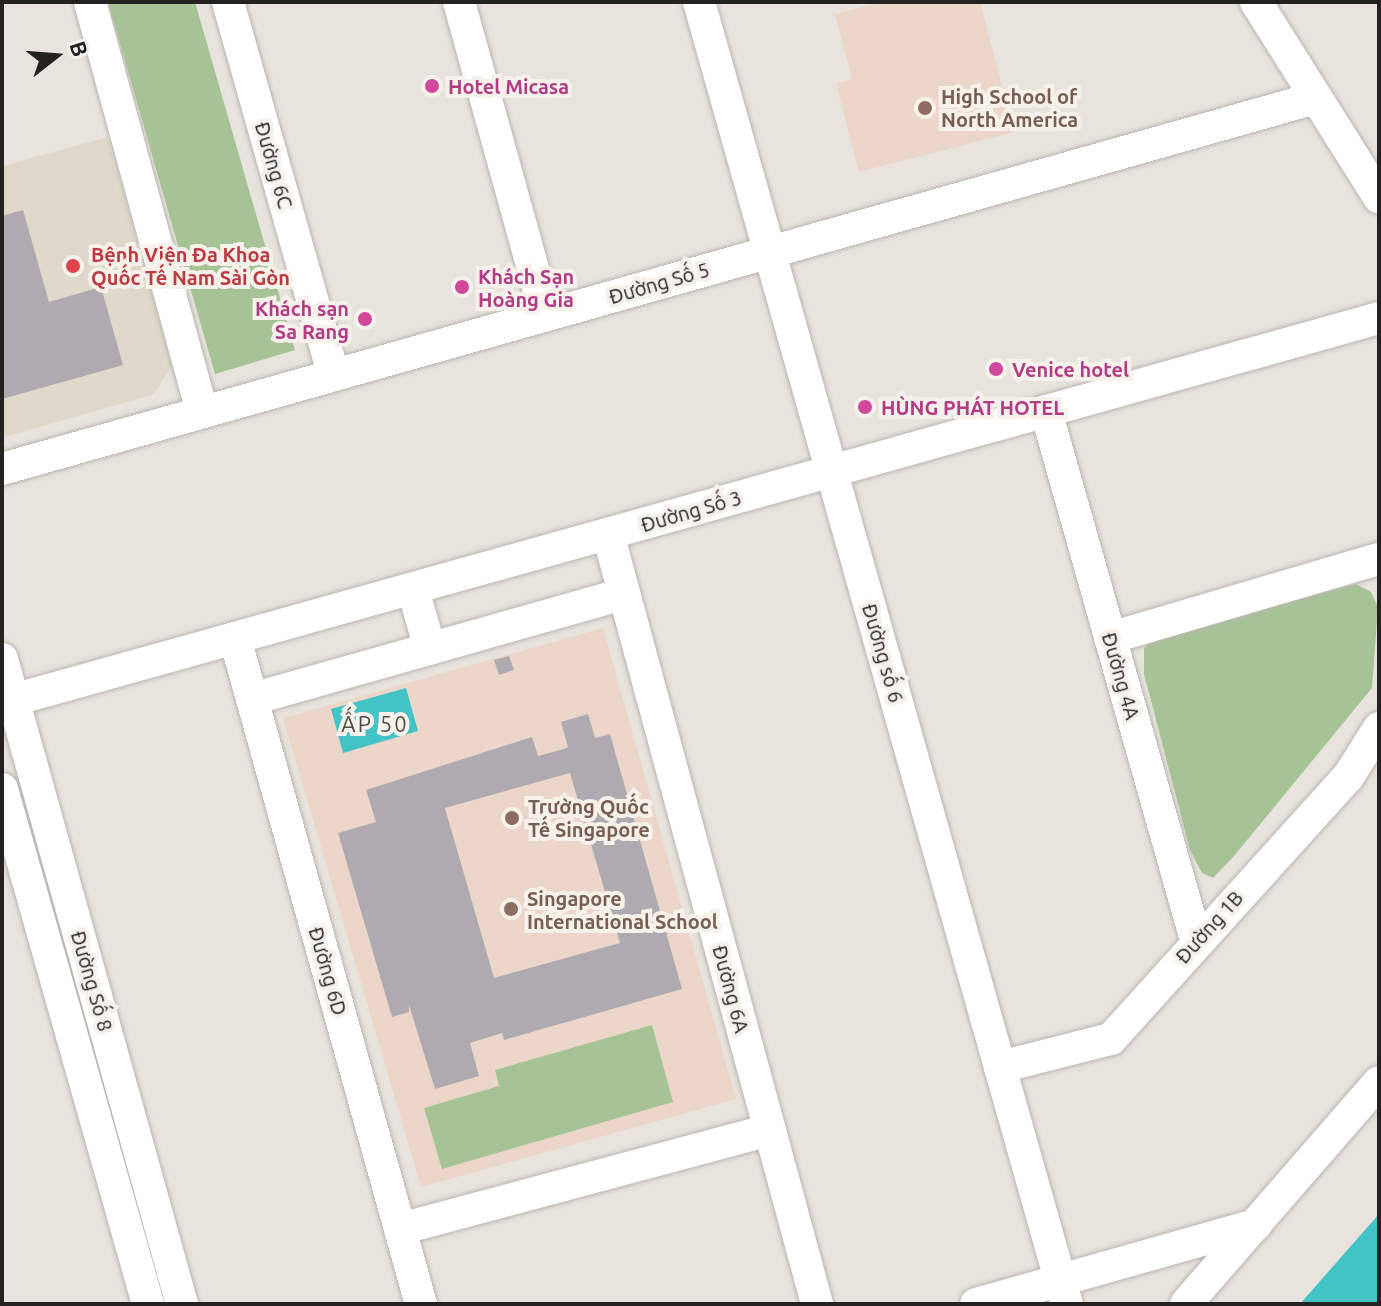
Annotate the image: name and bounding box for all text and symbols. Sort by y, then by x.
north arrow [16,16,96,96]
text: B [65,38,94,59]
place label: Hotel Micasa [448,74,569,98]
marker: Hotel Micasa [423,77,441,95]
place label: High School of North America [941,84,1078,131]
marker: High School of North America [916,99,934,117]
street label: Đường 6C [250,119,298,211]
place label: Bệnh Viện Đa Khoa Quốc Tế Nam Sài Gòn [91,242,290,289]
marker: Bệnh Viện Đa Khoa Quốc Tế Nam Sài Gòn [62,255,84,277]
street label: Đường Số 5 [606,257,712,309]
place label: Khách Sạn Hoàng Gia [478,264,574,311]
marker: Khách Sạn Hoàng Gia [453,278,471,296]
place label: Khách sạn Sa Rang [255,296,349,343]
marker: Khách sạn Sa Rang [356,310,374,328]
place label: Venice hotel [1012,357,1129,381]
marker: Venice hotel [987,360,1005,378]
place label: HÙNG PHÁT HOTEL [881,395,1064,419]
marker: HÙNG PHÁT HOTEL [856,398,874,416]
street label: Đường Số 3 [638,485,744,537]
street label: Đường số 6 [857,601,909,705]
street label: Đường 4A [1097,630,1145,722]
district label: ẤP 50 [341,711,409,737]
place label: Trường Quốc Tế Singapore [528,794,650,841]
marker: Trường Quốc Tế Singapore [503,809,521,827]
place label: Singapore International School [527,886,718,933]
street label: Đường 1B [1170,886,1248,968]
marker: Singapore International School [502,900,520,918]
street label: Đường 6D [304,924,352,1018]
street label: Đường Số 8 [66,928,118,1034]
street label: Đường 6A [708,943,754,1035]

